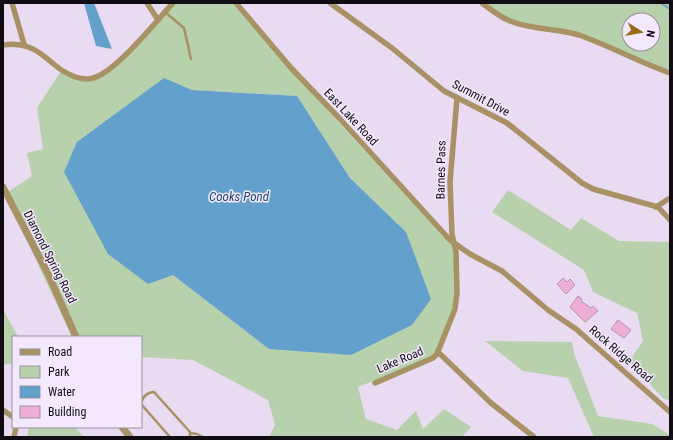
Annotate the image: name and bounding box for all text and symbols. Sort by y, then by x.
north arrow [621,12,661,52]
text: N [643,29,657,39]
street label: Summit Drive [450,77,512,119]
street label: East Lake Road [321,86,381,148]
street label: Barnes Pass [433,140,449,200]
water label: Cooks Pond [209,189,270,204]
street label: Diamond Spring Road [21,208,79,306]
street label: Rock Ridge Road [586,323,656,385]
legend [12,336,142,428]
street label: Lake Road [375,344,425,376]
text: Road [48,345,72,359]
text: Park [48,365,70,379]
text: Water [48,385,76,399]
text: Building [48,405,86,419]

